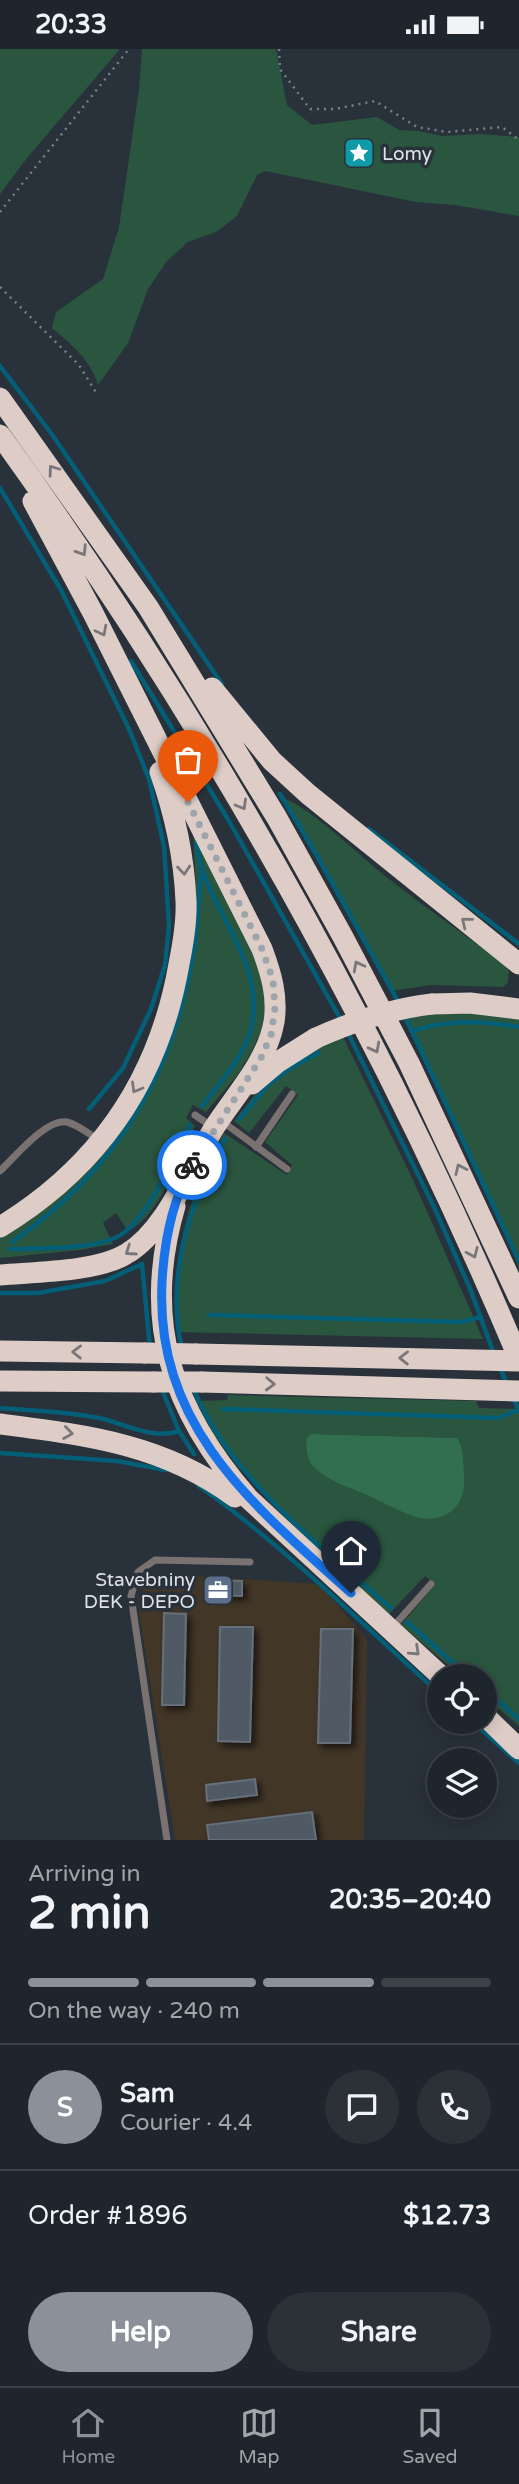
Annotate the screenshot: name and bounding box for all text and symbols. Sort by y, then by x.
text: 20:33 [35,9,107,40]
place icon: Lomy [342,136,376,170]
place label: Lomy [382,143,432,165]
one-way arrow [48,466,61,478]
one-way arrow [73,543,86,556]
one-way arrow [94,624,107,636]
pin [158,730,218,802]
icon: bag [169,741,207,779]
one-way arrow [234,798,247,811]
one-way arrow [176,865,191,876]
one-way arrow [461,917,473,930]
one-way arrow [353,961,366,973]
one-way arrow [367,1041,380,1053]
one-way arrow [131,1081,144,1094]
courier [157,1130,227,1200]
icon: bike [173,1146,211,1184]
one-way arrow [454,1164,468,1176]
one-way arrow [125,1243,138,1255]
one-way arrow [465,1246,479,1258]
one-way arrow [71,1344,82,1360]
one-way arrow [399,1351,410,1366]
one-way arrow [265,1377,276,1392]
one-way arrow [62,1425,73,1440]
pin [321,1521,381,1593]
icon: home [332,1532,370,1570]
place label: Stavebniny DEK - DEPO [84,1569,195,1613]
office icon: Stavebniny DEK - DEPO [201,1573,235,1607]
one-way arrow [407,1643,420,1655]
map controls [427,1664,497,1818]
button: locate [427,1664,497,1734]
button: layers [427,1748,497,1818]
text: Arriving in [28,1860,141,1888]
text: 20:35–20:40 [329,1884,491,1915]
text: 2 min [28,1886,151,1941]
text: On the way · 240 m [28,1997,240,2025]
button: chat [325,2070,399,2144]
button: phone [417,2070,491,2144]
text: Sam [120,2078,175,2109]
text: S [57,2092,73,2123]
text: Courier · 4.4 [120,2109,252,2137]
text: Order #1896 [28,2200,188,2231]
text: $12.73 [403,2200,491,2231]
button: Help [28,2292,253,2372]
button: Share [267,2292,491,2372]
tab: Home [62,2404,115,2468]
tab: Map [238,2404,279,2468]
tab: Saved [403,2404,457,2468]

